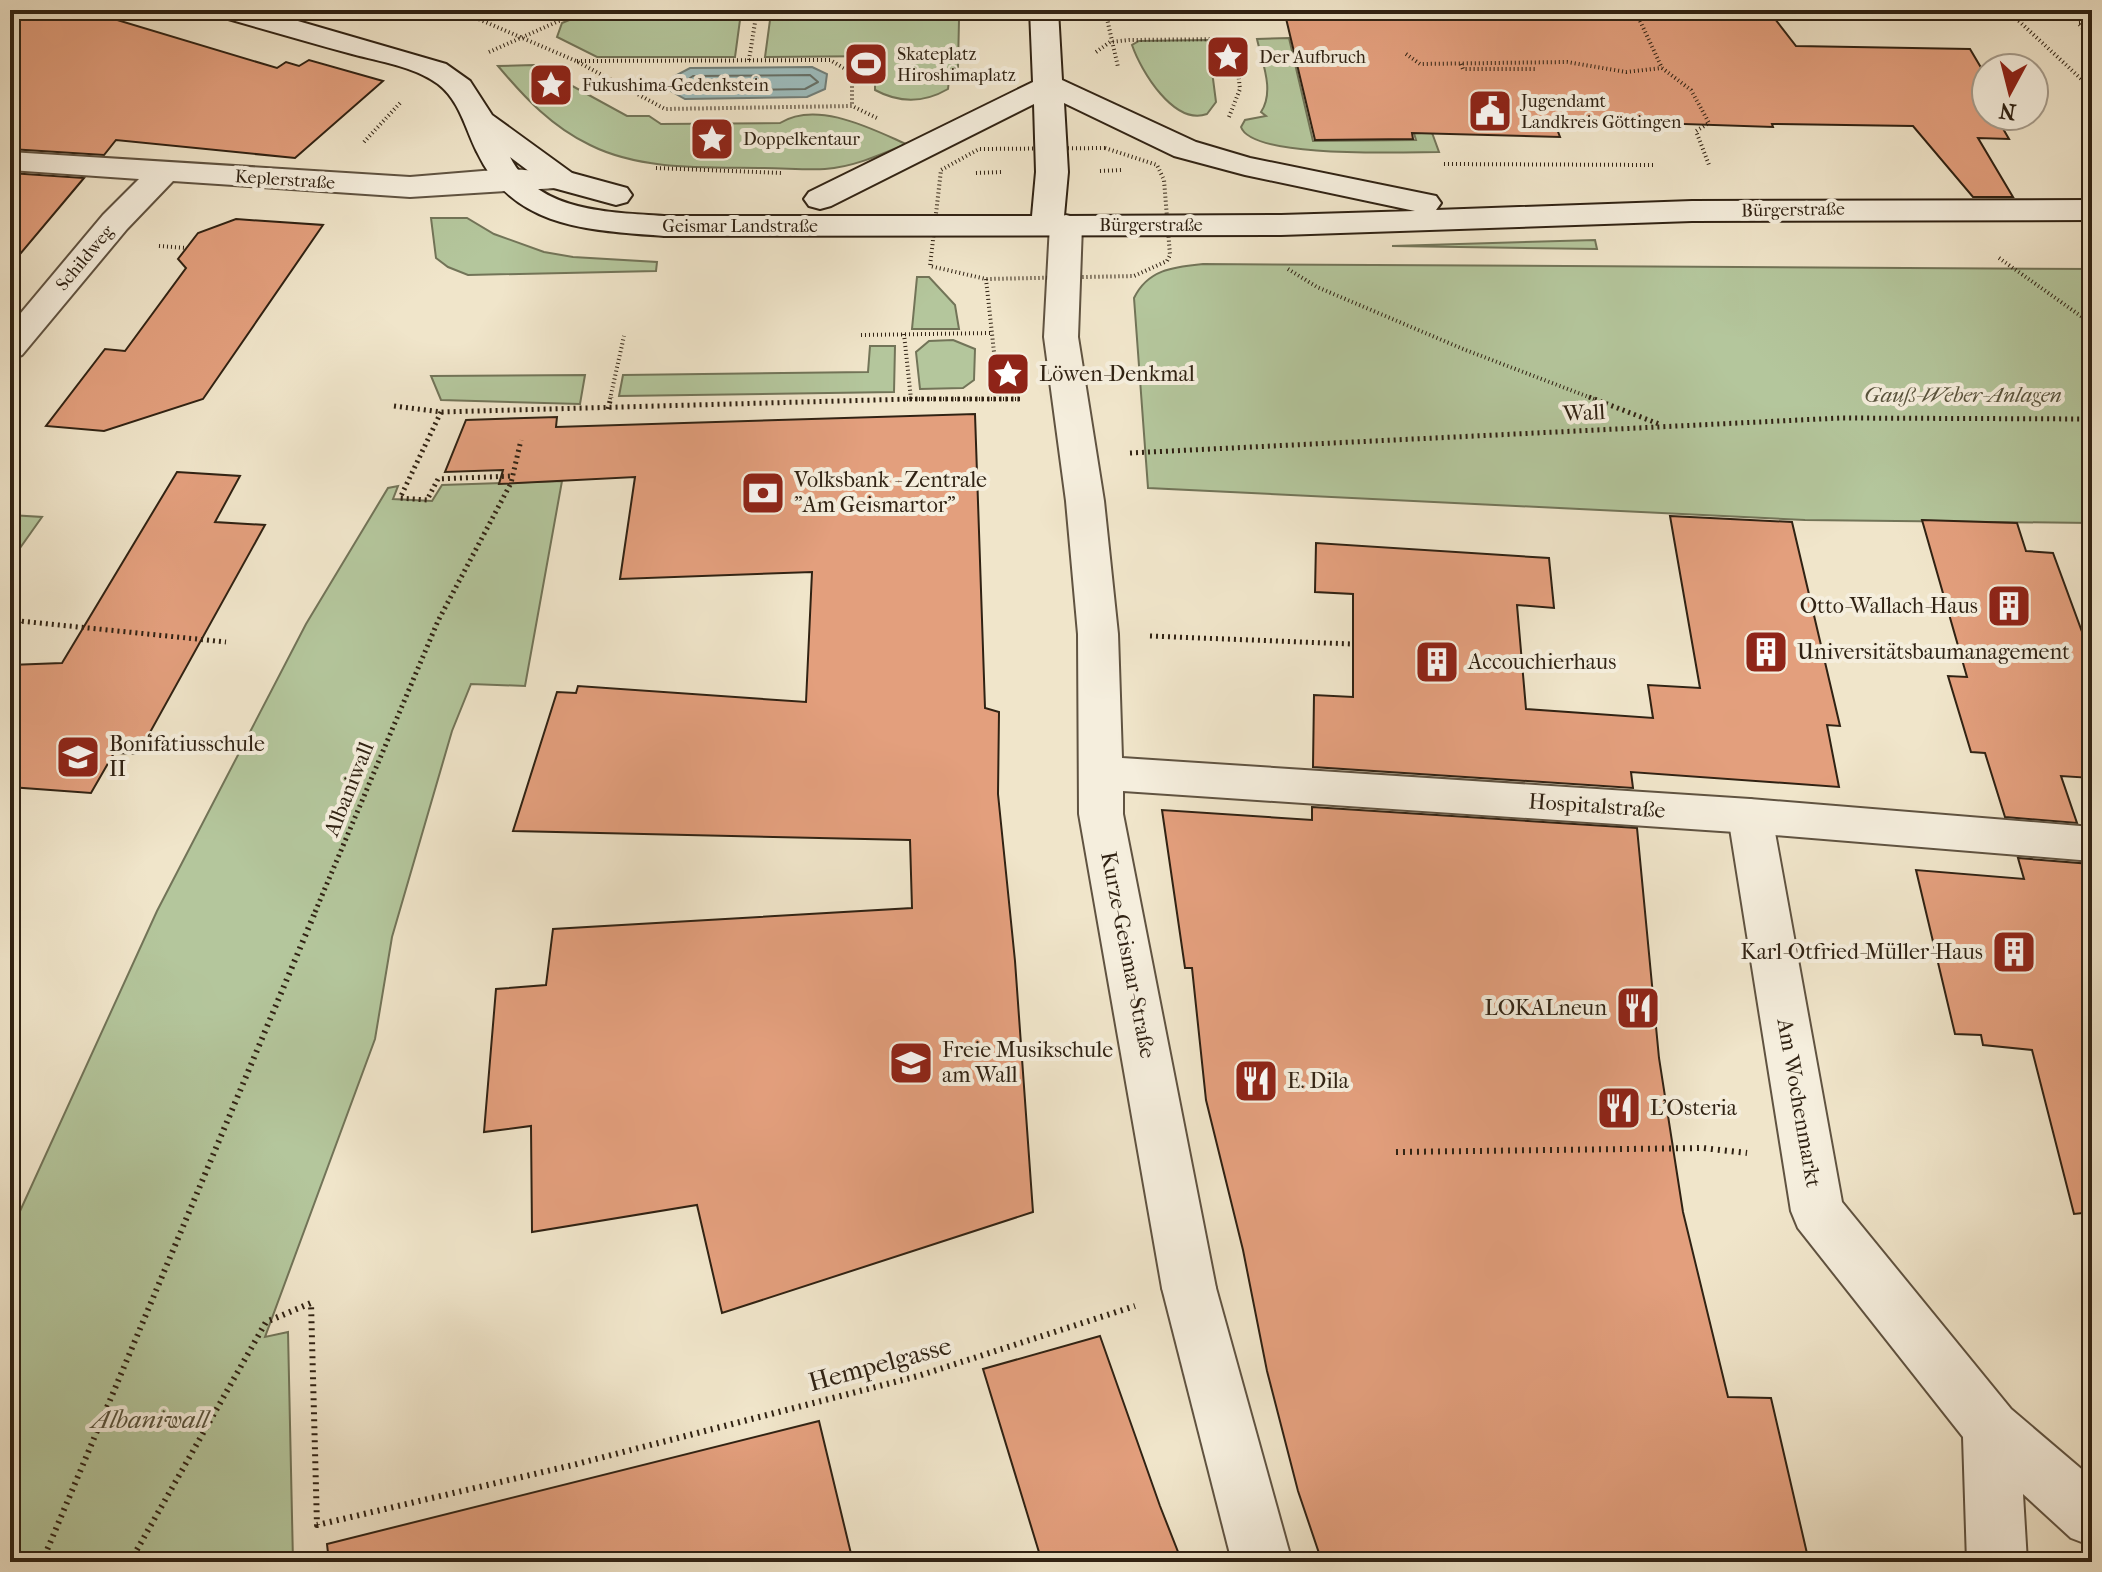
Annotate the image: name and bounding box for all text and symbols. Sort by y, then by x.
place icon: Der Aufbruch [1204,33,1252,81]
sports icon: Skateplatz Hiroshimaplatz [842,40,890,88]
place label: Skateplatz Hiroshimaplatz [897,44,1016,86]
place label: Der Aufbruch [1259,47,1366,68]
north arrow [1970,52,2050,132]
place icon: Fukushima-Gedenkstein [527,61,575,109]
place label: Fukushima-Gedenkstein [582,75,770,96]
public building icon: Jugendamt Landkreis Göttingen [1466,87,1514,135]
place label: Jugendamt Landkreis Göttingen [1519,91,1682,133]
text: N [1998,97,2018,125]
place icon: Doppelkentaur [688,115,736,163]
place label: Doppelkentaur [743,129,860,150]
street label: Keplerstraße [234,166,336,194]
street label: Bürgerstraße [1741,199,1845,221]
street label: Bürgerstraße [1099,215,1203,236]
street label: Geismar Landstraße [662,216,818,237]
street label: Schildweg [52,221,119,295]
place icon: Löwen-Denkmal [984,350,1032,398]
place label: Löwen-Denkmal [1039,361,1195,387]
park label: Gauß-Weber-Anlagen [1864,382,2062,408]
street label: Wall [1561,399,1606,427]
place label: Volksbank - Zentrale "Am Geismartor" [793,467,987,518]
bank icon: Volksbank - Zentrale "Am Geismartor" [739,469,787,517]
building icon: Otto-Wallach-Haus [1985,582,2033,630]
place label: Otto-Wallach-Haus [1800,593,1978,619]
building icon: Universitätsbaumanagement [1742,628,1790,676]
building icon: Accouchierhaus [1413,638,1461,686]
place label: Universitätsbaumanagement [1797,639,2070,665]
place label: Accouchierhaus [1467,649,1616,675]
place label: Bonifatiusschule II [109,731,265,782]
school or university icon: Bonifatiusschule II [54,733,102,781]
street label: Albaniwall [318,738,380,841]
street label: Hospitalstraße [1528,788,1666,824]
street label: Kurze-Geismar-Straße [1095,849,1161,1061]
building icon: Karl-Otfried-Müller-Haus [1990,928,2038,976]
place label: Karl-Otfried-Müller-Haus [1740,939,1983,965]
restaurant icon: LOKALneun [1614,984,1662,1032]
place label: LOKALneun [1484,995,1607,1021]
street label: Am Wochenmarkt [1771,1016,1827,1190]
place label: Freie Musikschule am Wall [942,1037,1113,1088]
school or university icon: Freie Musikschule am Wall [887,1039,935,1087]
restaurant icon: E. Dila [1232,1057,1280,1105]
place label: E. Dila [1287,1068,1350,1094]
restaurant icon: L'Osteria [1595,1084,1643,1132]
place label: L'Osteria [1650,1095,1738,1121]
street label: Hempelgasse [805,1330,955,1398]
park label: Albaniwall [89,1404,211,1435]

